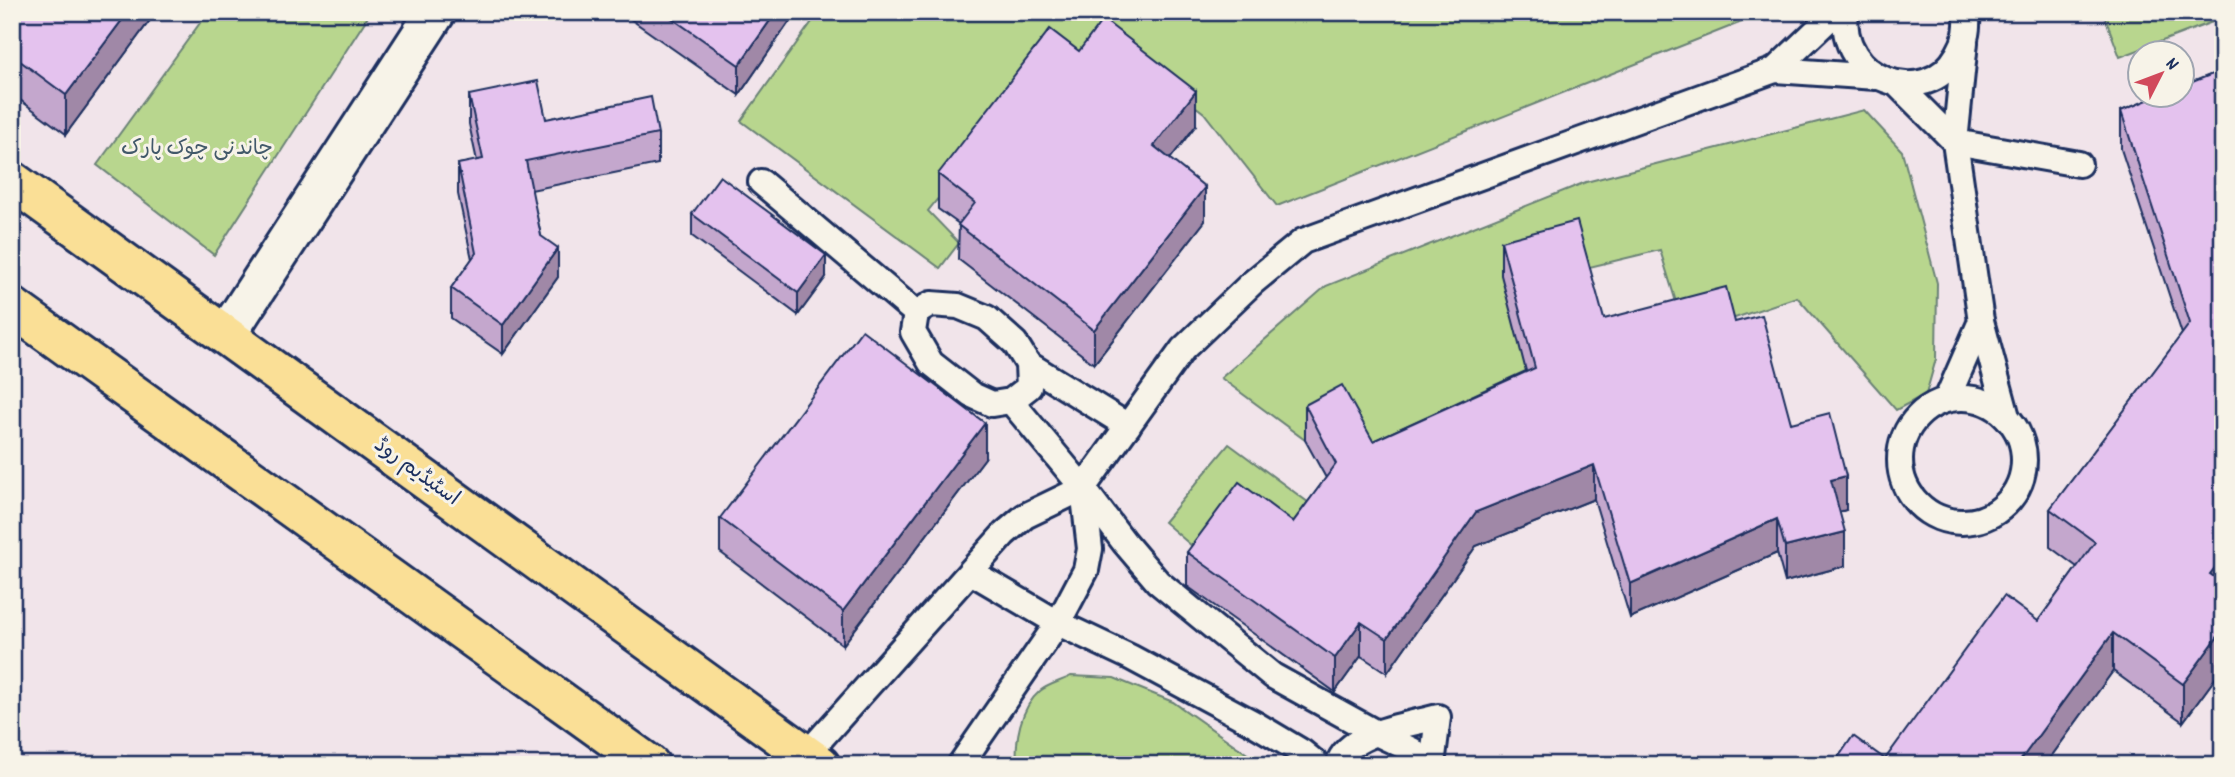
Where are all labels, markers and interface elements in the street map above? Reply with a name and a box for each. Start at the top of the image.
north arrow [2126,38,2196,108]
text: N [2158,52,2184,77]
park label: چاندنی چوک پارک [121,135,273,165]
street label: اسٹیڈیم روڈ [367,432,465,514]

